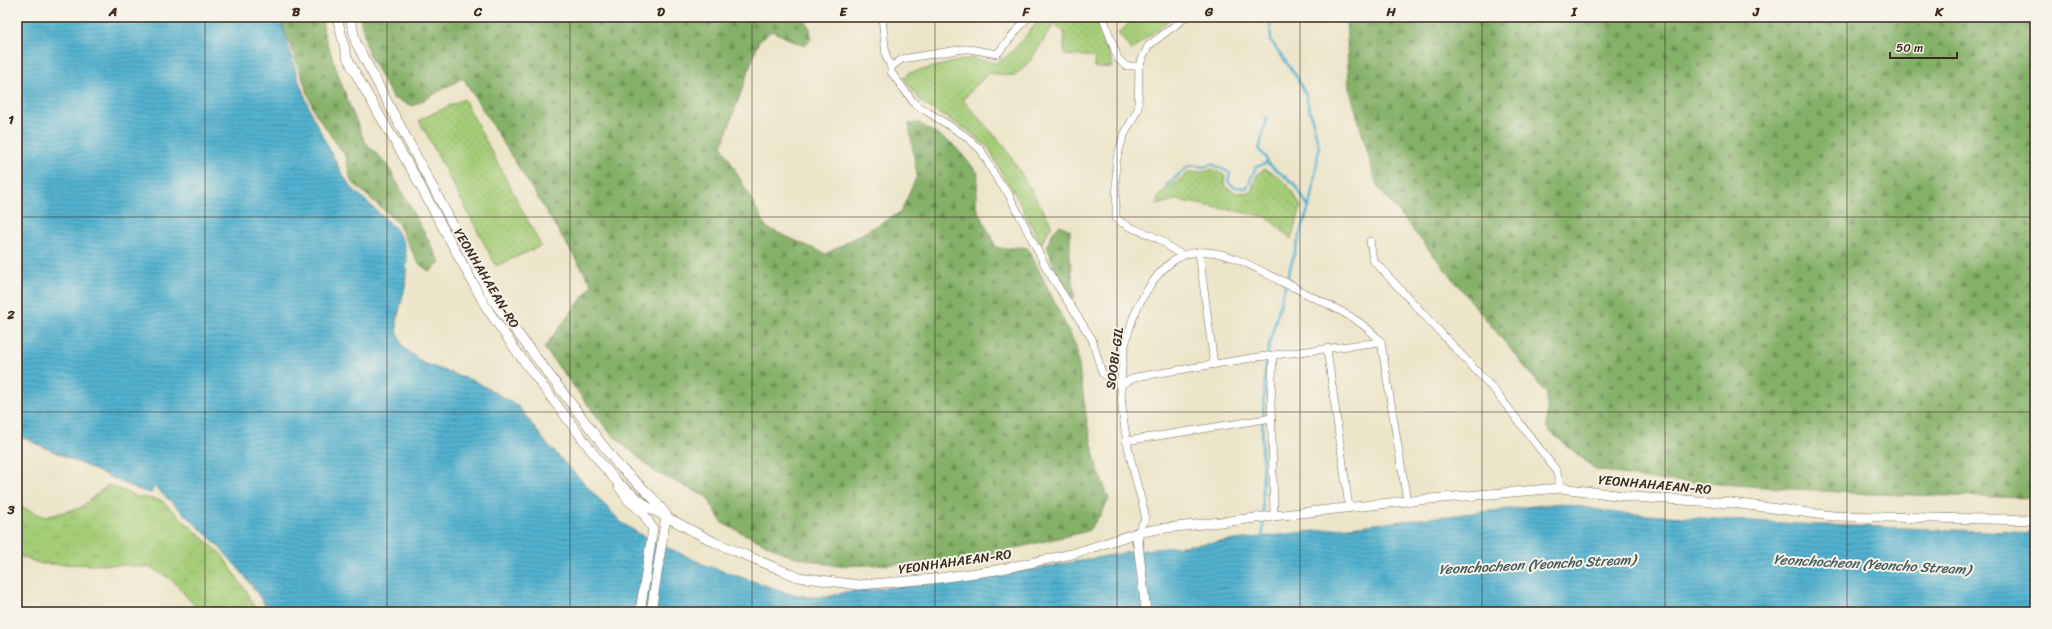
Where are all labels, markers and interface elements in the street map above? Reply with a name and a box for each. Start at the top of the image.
text: A [108,0,117,23]
text: B [292,0,301,23]
text: C [473,0,483,23]
text: D [657,0,665,23]
text: E [839,0,848,23]
text: F [1021,0,1030,23]
text: G [1204,0,1214,23]
text: H [1385,0,1396,23]
text: I [1570,0,1578,23]
text: J [1752,0,1760,23]
text: K [1934,0,1944,23]
scale bar [1890,34,1957,60]
text: 50 m [1896,37,1923,59]
text: 1 [8,108,14,131]
street label: YEONHAHAEAN-RO [447,224,526,333]
text: 2 [6,303,15,326]
street label: SOOBI-GIL [1099,325,1130,391]
street label: YEONHAHAEAN-RO [1597,468,1713,501]
text: 3 [6,498,15,521]
street label: YEONHAHAEAN-RO [897,542,1013,581]
water label: Yeonchocheon (Yeoncho Stream) [1438,547,1639,582]
water label: Yeonchocheon (Yeoncho Stream) [1773,547,1974,582]

